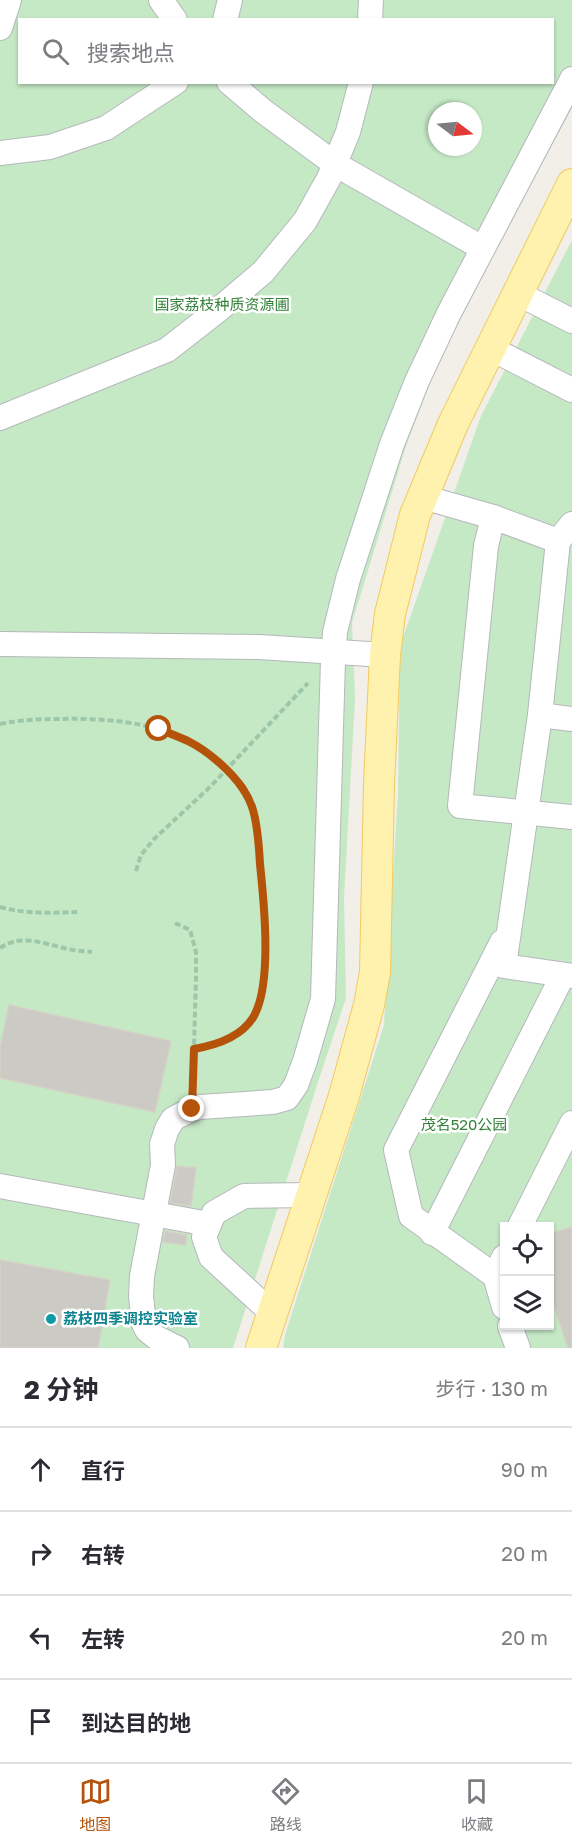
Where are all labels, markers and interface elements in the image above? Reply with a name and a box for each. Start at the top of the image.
search box [18,18,554,84]
icon: search [39,35,72,68]
text: 搜索地点 [87,39,175,66]
north arrow [428,102,482,156]
park label: 国家荔枝种质资源圃 [154,295,290,313]
route start [145,715,171,741]
route end [178,1095,204,1121]
park label: 茂名520公园 [421,1115,507,1133]
map controls [500,1222,554,1330]
button: locate [500,1222,554,1276]
button: layers [500,1276,554,1330]
place label: 荔枝四季调控实验室 [63,1309,198,1327]
marker: 荔枝四季调控实验室 [44,1312,58,1326]
text: 2 分钟 [24,1374,98,1405]
text: 步行 · 130 m [436,1376,548,1400]
icon: ahead [24,1453,57,1486]
text: 直行 [81,1457,125,1484]
text: 90 m [501,1457,548,1481]
icon: right [24,1537,57,1570]
text: 右转 [81,1541,125,1568]
text: 20 m [501,1541,548,1565]
icon: left [24,1621,57,1654]
text: 左转 [81,1625,125,1652]
text: 20 m [501,1625,548,1649]
icon: arrive [24,1705,57,1738]
text: 到达目的地 [81,1709,191,1736]
tab: 地图 [79,1775,112,1835]
tab: 路线 [269,1775,302,1835]
tab: 收藏 [460,1775,493,1835]

